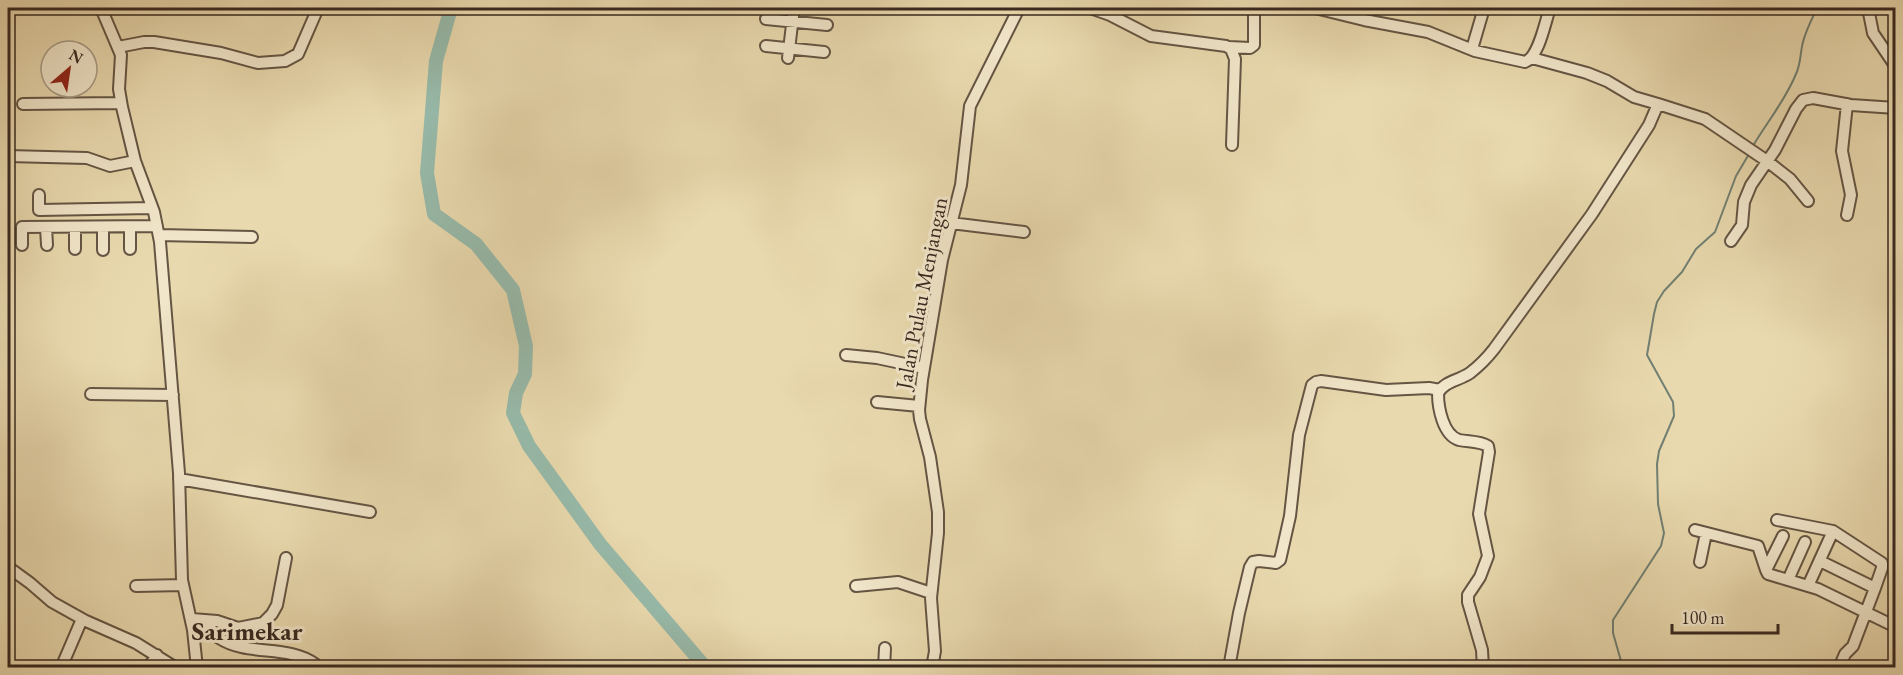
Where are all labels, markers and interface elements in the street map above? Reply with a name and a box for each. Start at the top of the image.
north arrow [39,39,99,99]
text: N [65,44,87,69]
street label: Jalan Pulau Menjangan [888,194,954,394]
scale bar [1672,597,1778,635]
text: 100 m [1681,606,1725,629]
district label: Sarimekar [192,614,303,648]

